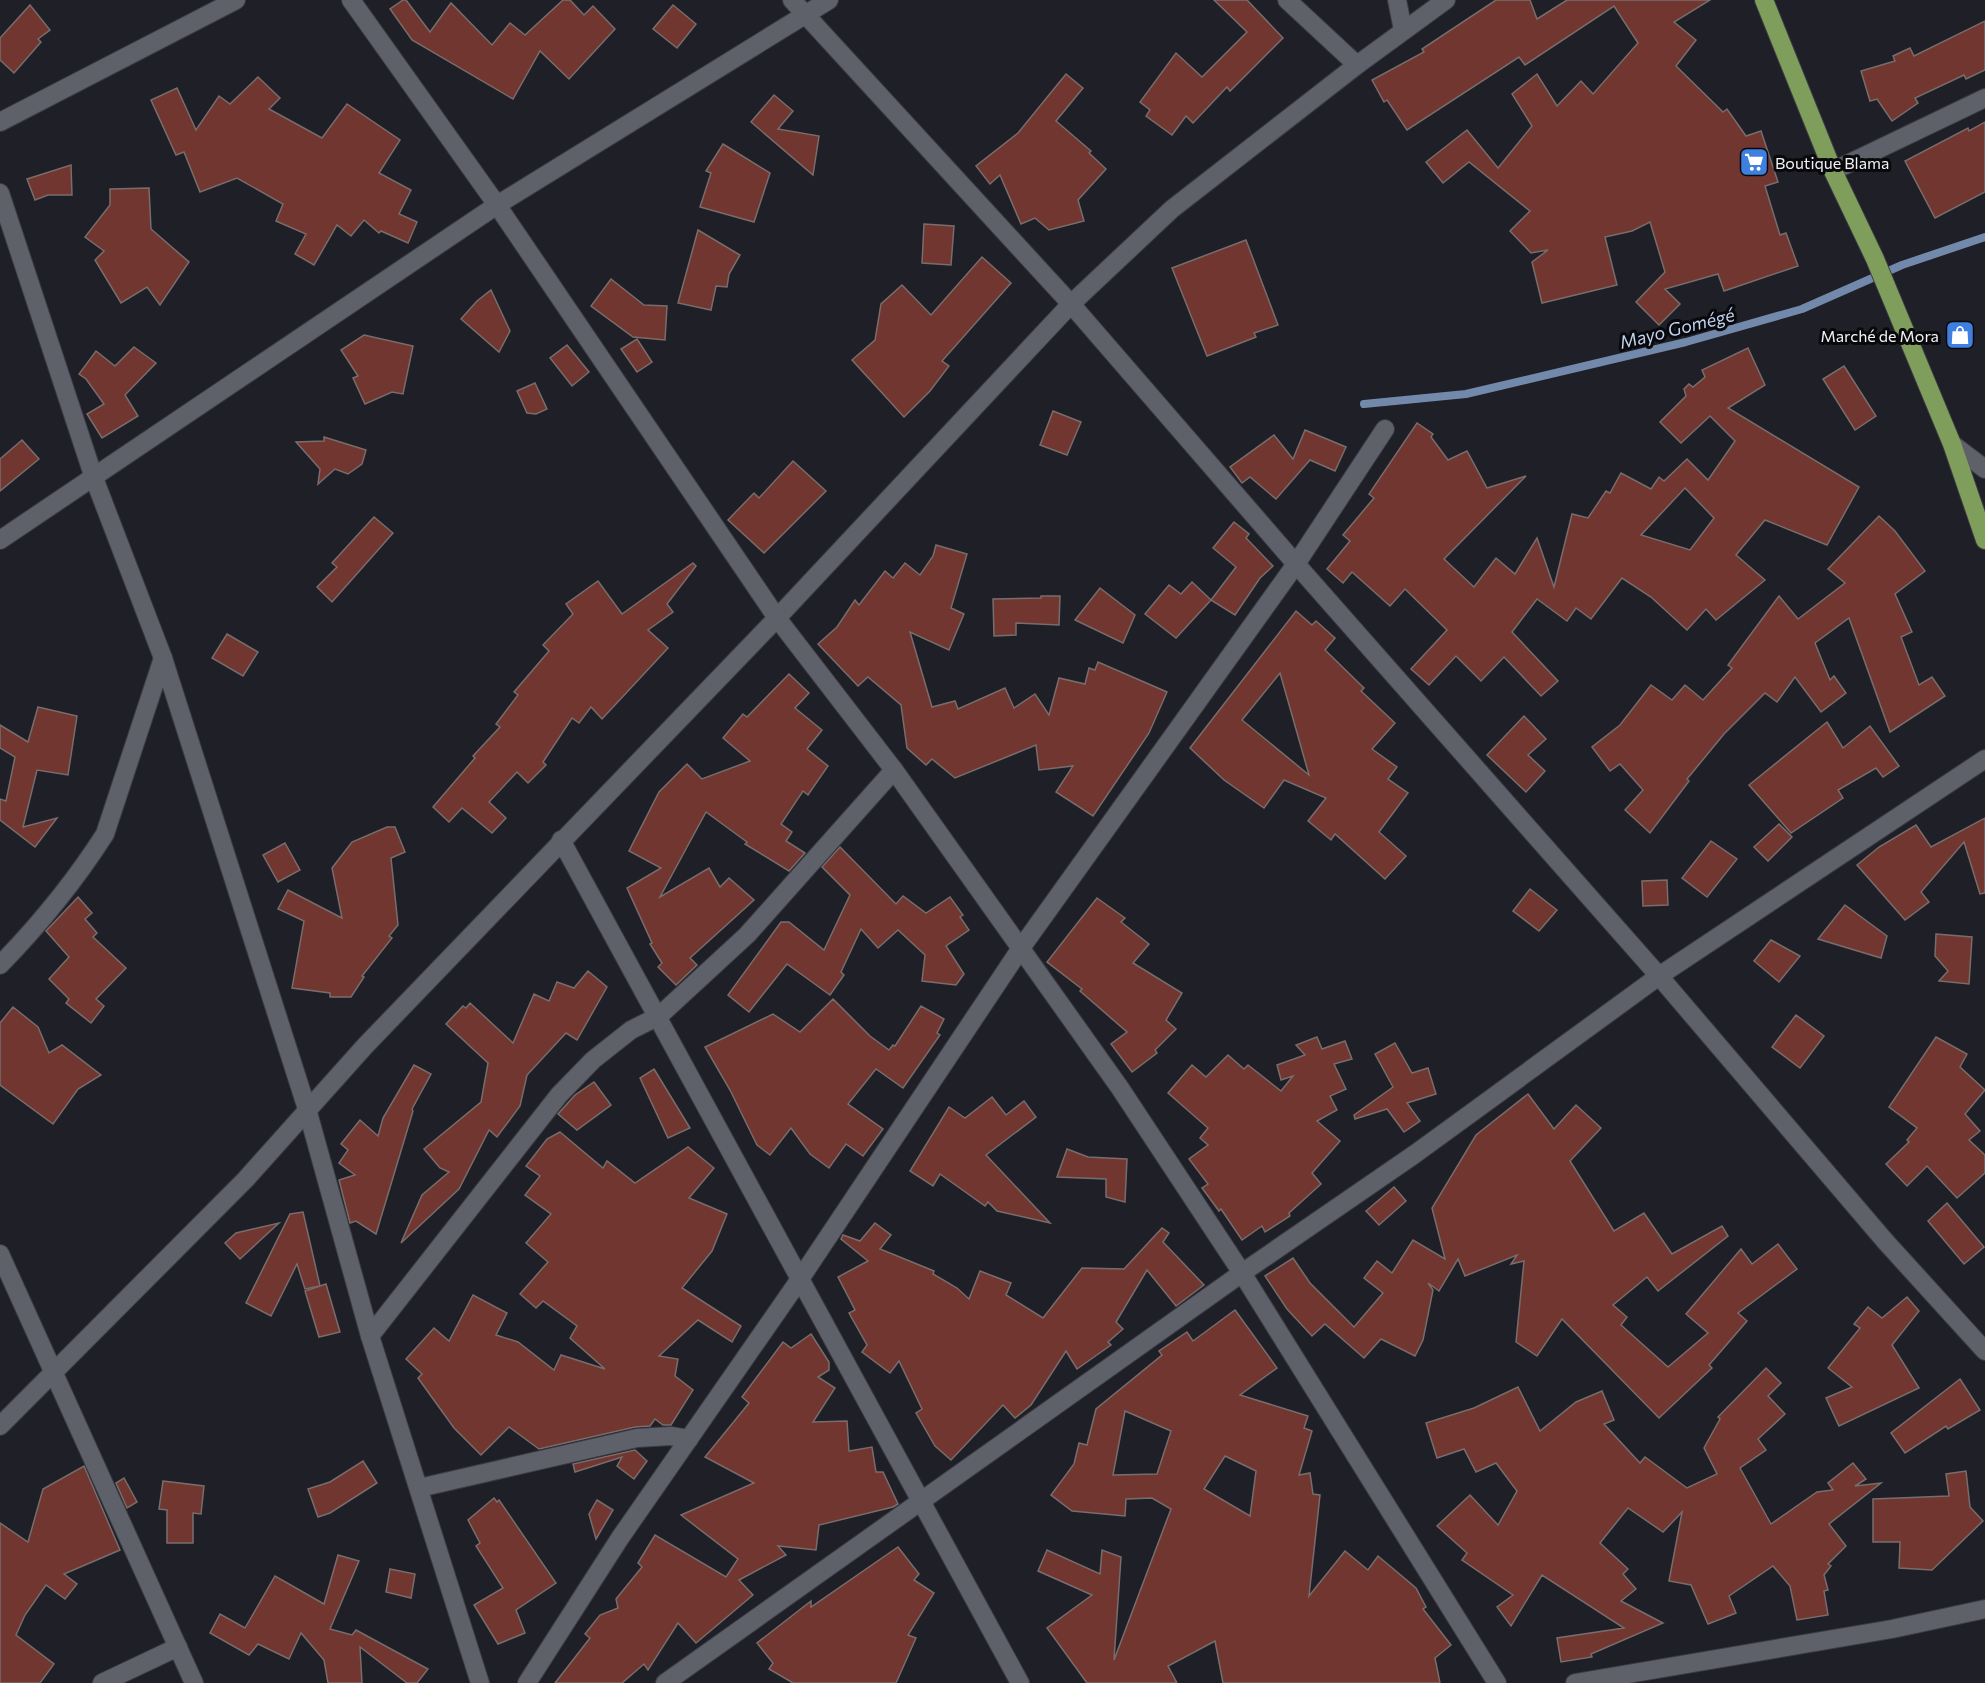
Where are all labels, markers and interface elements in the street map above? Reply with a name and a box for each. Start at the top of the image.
supermarket icon: Boutique Blama [1738,146,1770,178]
place label: Boutique Blama [1775,153,1889,172]
water label: Mayo Gomégé [1617,303,1737,353]
shop icon: Marché de Mora [1944,319,1976,351]
place label: Marché de Mora [1821,326,1939,345]

